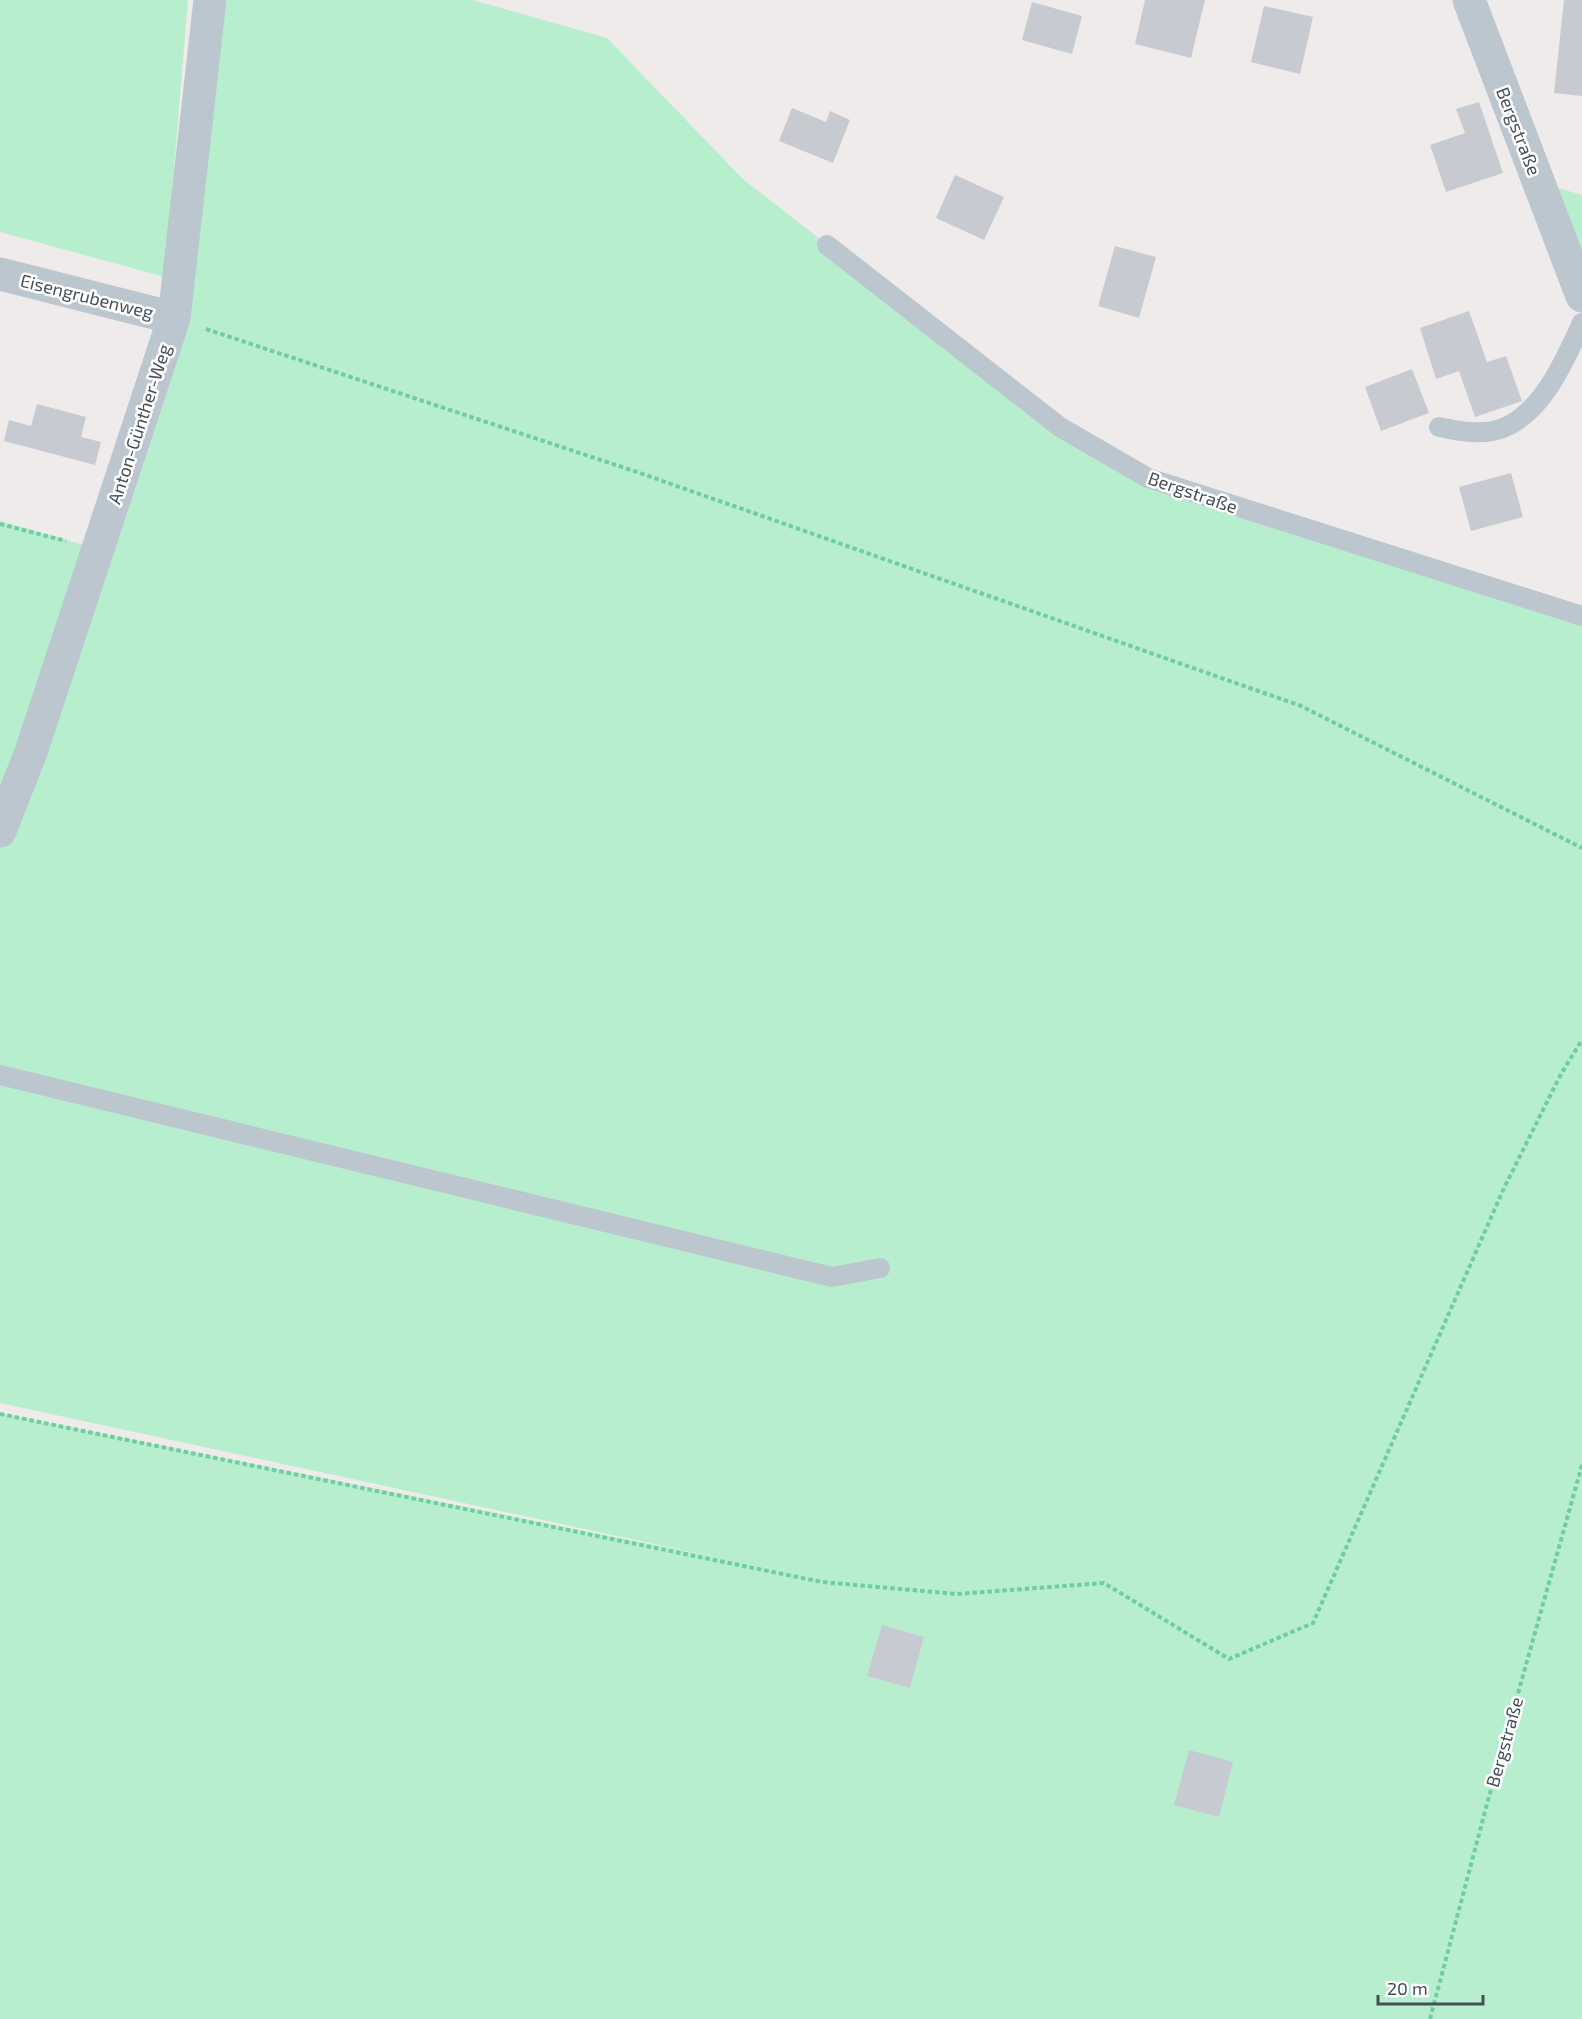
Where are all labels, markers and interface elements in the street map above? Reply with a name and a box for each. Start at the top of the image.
street label: Bergstraße [1492,84,1546,178]
street label: Eisengrubenweg [18,269,156,323]
street label: Anton-Günther-Weg [103,341,175,507]
street label: Bergstraße [1145,466,1241,518]
street label: Bergstraße [1481,1694,1527,1790]
scale bar [1378,1968,1483,2006]
text: 20 m [1387,1977,1428,1999]

